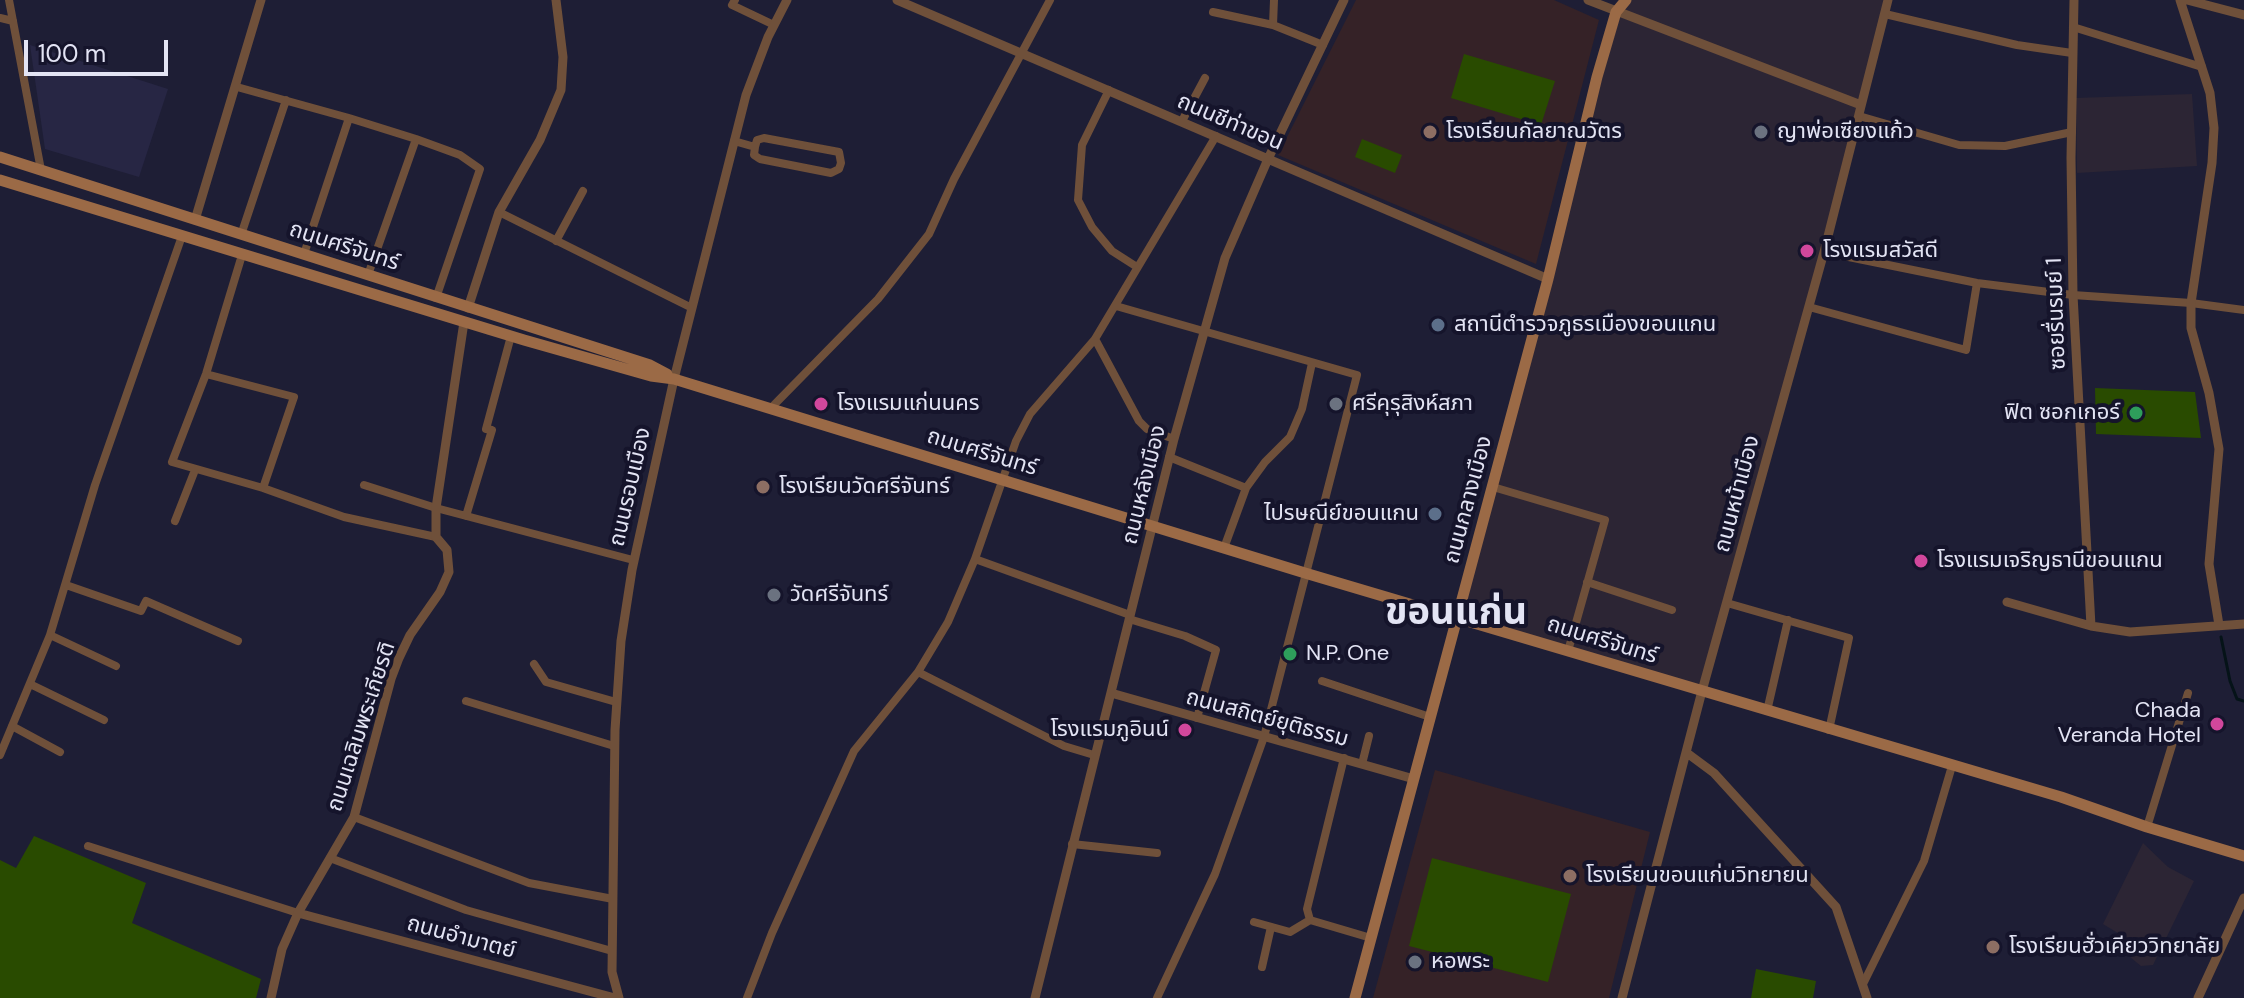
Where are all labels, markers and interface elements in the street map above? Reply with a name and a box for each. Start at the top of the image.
scale bar [28,24,172,74]
text: 100 m [38,38,106,69]
street label: ถนนชีท่าขอน [1173,89,1287,157]
place label: โรงเรียนกัลยาณวัตร [1446,119,1622,145]
place label: ญาพ่อเซียงแก้ว [1777,119,1914,145]
marker: โรงเรียนกัลยาณวัตร [1421,123,1439,141]
marker: ญาพ่อเซียงแก้ว [1752,123,1770,141]
street label: ถนนศรีจันทร์ [286,217,402,277]
place label: โรงแรมสวัสดี [1823,238,1938,264]
marker: โรงแรมสวัสดี [1798,242,1816,260]
street label: ซอยรื่นรมย์ 1 [2042,257,2072,371]
place label: สถานีตำรวจภูธรเมืองขอนแกน [1454,312,1716,338]
marker: สถานีตำรวจภูธรเมืองขอนแกน [1429,316,1447,334]
place label: โรงแรมแก่นนคร [837,391,980,417]
place label: ศรีคุรุสิงห์สภา [1352,391,1473,417]
marker: โรงแรมแก่นนคร [812,395,830,413]
marker: ศรีคุรุสิงห์สภา [1327,395,1345,413]
place label: ฟิต ซอกเกอร์ [2004,400,2120,426]
marker: ฟิต ซอกเกอร์ [2127,404,2145,422]
street label: ถนนหลังเมือง [1117,423,1173,547]
street label: ถนนศรีจันทร์ [924,424,1040,482]
street label: ถนนรอบเมือง [604,425,658,549]
street label: ถนนกลางเมือง [1439,433,1499,567]
street label: ถนนหน้าเมือง [1710,433,1766,555]
place label: โรงเรียนวัดศรีจันทร์ [779,474,950,500]
marker: โรงเรียนวัดศรีจันทร์ [754,478,772,496]
place label: ไปรษณีย์ขอนแกน [1264,501,1419,527]
marker: ไปรษณีย์ขอนแกน [1426,505,1444,523]
place label: โรงแรมเจริญธานีขอนแกน [1937,548,2163,574]
marker: โรงแรมเจริญธานีขอนแกน [1912,552,1930,570]
place label: วัดศรีจันทร์ [790,582,888,608]
marker: วัดศรีจันทร์ [765,586,783,604]
district label: ขอนแก่น [1385,591,1527,637]
street label: ถนนศรีจันทร์ [1544,612,1660,670]
street label: ถนนเฉลิมพระเกียรติ [322,639,402,815]
place label: N.P. One [1306,641,1389,667]
marker: N.P. One [1281,645,1299,663]
street label: ถนนสถิตย์ยุติธรรม [1183,685,1351,753]
place label: Chada Veranda Hotel [2058,698,2201,750]
marker: Chada Veranda Hotel [2208,715,2226,733]
place label: โรงแรมภูอินน์ [1051,717,1169,743]
marker: โรงแรมภูอินน์ [1176,721,1194,739]
place label: โรงเรียนขอนแก่นวิทยายน [1586,863,1809,889]
marker: โรงเรียนขอนแก่นวิทยายน [1561,867,1579,885]
street label: ถนนอำมาตย์ [404,911,518,965]
place label: โรงเรียนฮั่วเคียววิทยาลัย [2009,934,2220,960]
marker: โรงเรียนฮั่วเคียววิทยาลัย [1984,938,2002,956]
place label: หอพระ [1431,949,1490,975]
marker: หอพระ [1406,953,1424,971]

